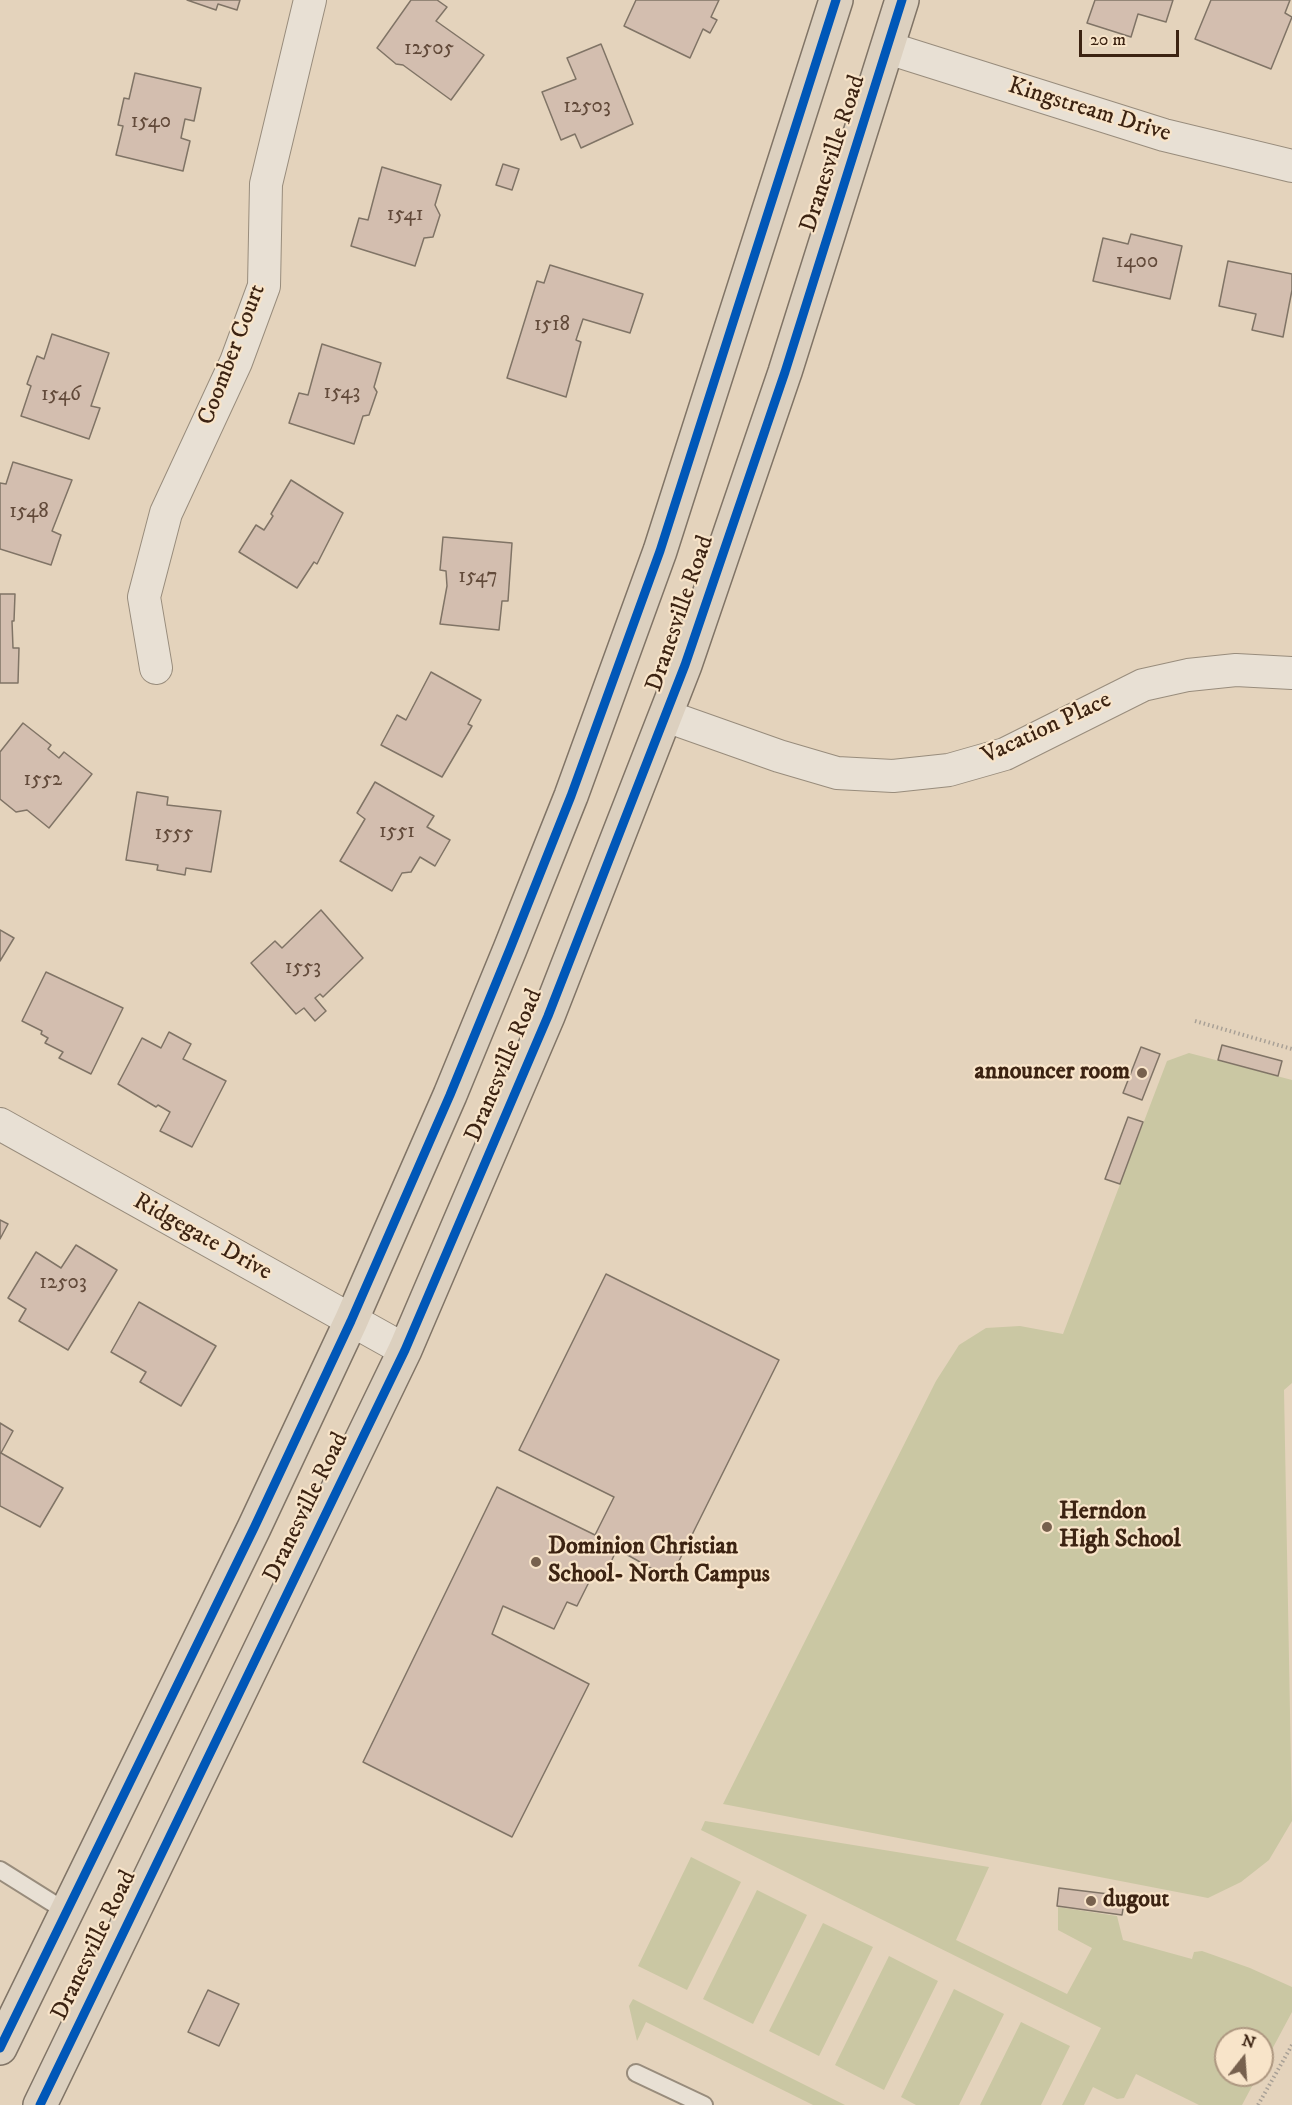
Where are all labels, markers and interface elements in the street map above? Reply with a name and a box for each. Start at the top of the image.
scale bar [1082,18,1182,56]
text: 20 m [1090,29,1126,51]
house number: 12505 [404,37,454,63]
street label: Dranesville Road [795,72,873,236]
street label: Kingstream Drive [1004,73,1174,149]
house number: 12503 [563,95,611,121]
house number: 1540 [131,110,171,136]
house number: 1541 [387,203,423,229]
house number: 1400 [1116,250,1158,276]
street label: Coomber Court [193,281,273,429]
house number: 1518 [534,313,570,339]
house number: 1543 [324,381,360,407]
house number: 1546 [41,383,81,409]
house number: 1548 [9,500,49,526]
street label: Dranesville Road [641,532,721,696]
house number: 1547 [458,565,498,591]
street label: Vacation Place [978,687,1116,771]
house number: 1552 [24,768,62,794]
house number: 1551 [379,820,415,846]
house number: 1555 [155,822,193,848]
house number: 1553 [285,956,321,982]
street label: Dranesville Road [460,985,550,1147]
place label: announcer room [974,1059,1130,1087]
marker: announcer room [1135,1066,1149,1080]
street label: Ridgegate Drive [128,1188,276,1288]
house number: 12503 [39,1271,87,1297]
street label: Dranesville Road [258,1428,356,1588]
place label: Herndon High School [1059,1499,1181,1555]
marker: Herndon High School [1040,1520,1054,1534]
place label: Dominion Christian School- North Campus [548,1534,770,1590]
marker: Dominion Christian School- North Campus [529,1555,543,1569]
street label: Dranesville Road [46,1866,144,2026]
place label: dugout [1103,1887,1169,1915]
marker: dugout [1084,1894,1098,1908]
north arrow [1214,2027,1274,2087]
text: N [1239,2030,1258,2053]

